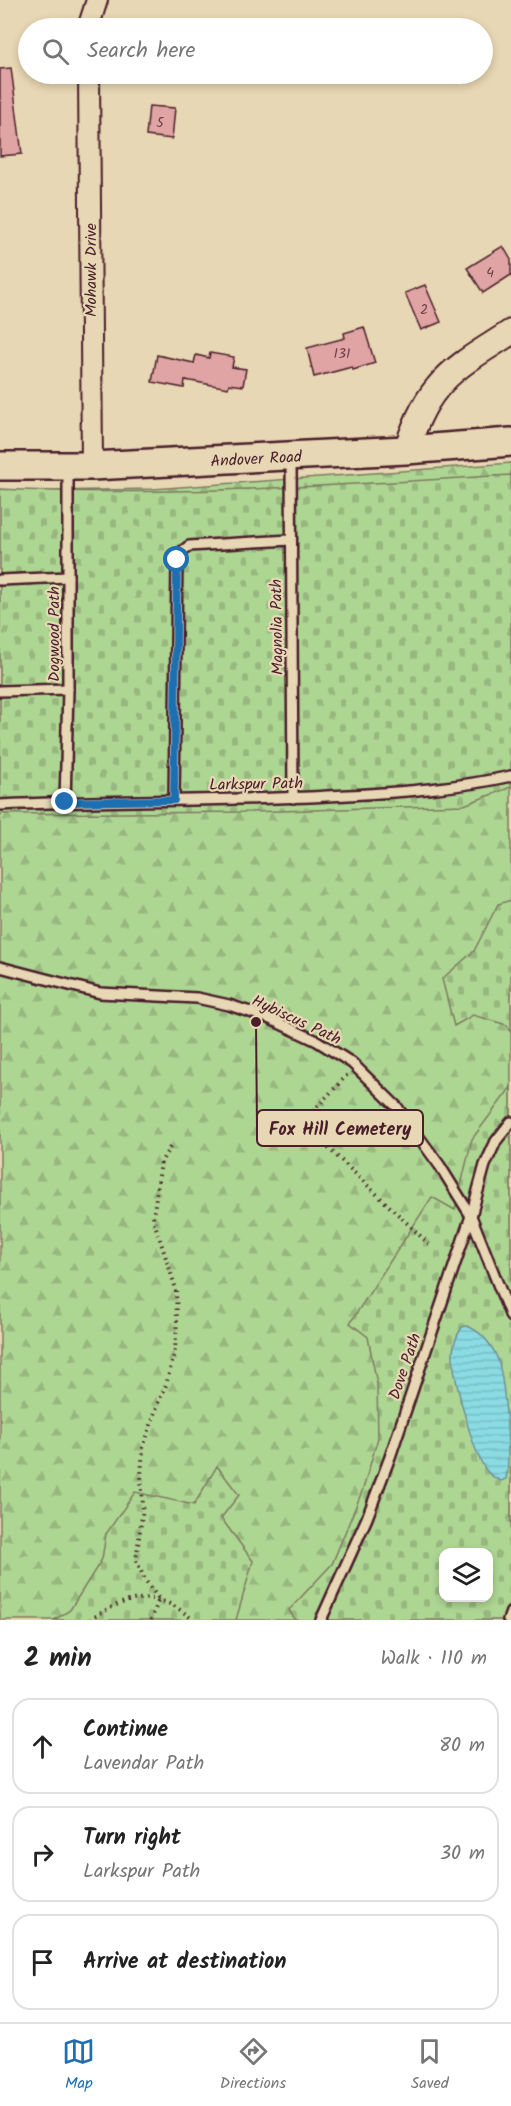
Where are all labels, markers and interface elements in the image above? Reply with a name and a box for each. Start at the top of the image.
search box [18,18,493,84]
text: Search here [87,34,195,69]
icon: search [39,35,72,68]
house number: 5 [156,112,165,134]
street label: Mohawk Drive [79,223,104,317]
house number: 4 [486,262,494,284]
house number: 2 [420,299,428,321]
house number: 131 [334,343,350,365]
street label: Andover Road [210,445,303,474]
route start [163,546,189,572]
street label: Magnolia Path [264,579,291,675]
street label: Dogwood Path [42,586,67,682]
street label: Larkspur Path [209,771,303,798]
route end [51,788,77,814]
street label: Hybiscus Path [247,989,345,1052]
callout: Fox Hill Cemetery [257,1110,423,1146]
text: Fox Hill Cemetery [269,1116,412,1145]
street label: Dove Path [382,1330,428,1403]
map controls [439,1548,493,1602]
button: layers [439,1548,493,1602]
text: 2 min [24,1638,92,1680]
text: Walk · 110 m [380,1643,487,1675]
text: Continue [83,1713,168,1748]
icon: ahead [26,1730,59,1763]
text: 80 m [439,1730,485,1762]
text: Lavendar Path [83,1748,204,1780]
text: Turn right [83,1821,181,1856]
icon: right [26,1838,59,1871]
text: 30 m [440,1838,485,1870]
text: Larkspur Path [83,1856,200,1888]
text: Arrive at destination [83,1945,286,1980]
icon: arrive [26,1946,59,1979]
tab: Map [62,2035,95,2096]
tab: Directions [220,2035,286,2096]
tab: Saved [411,2035,449,2096]

